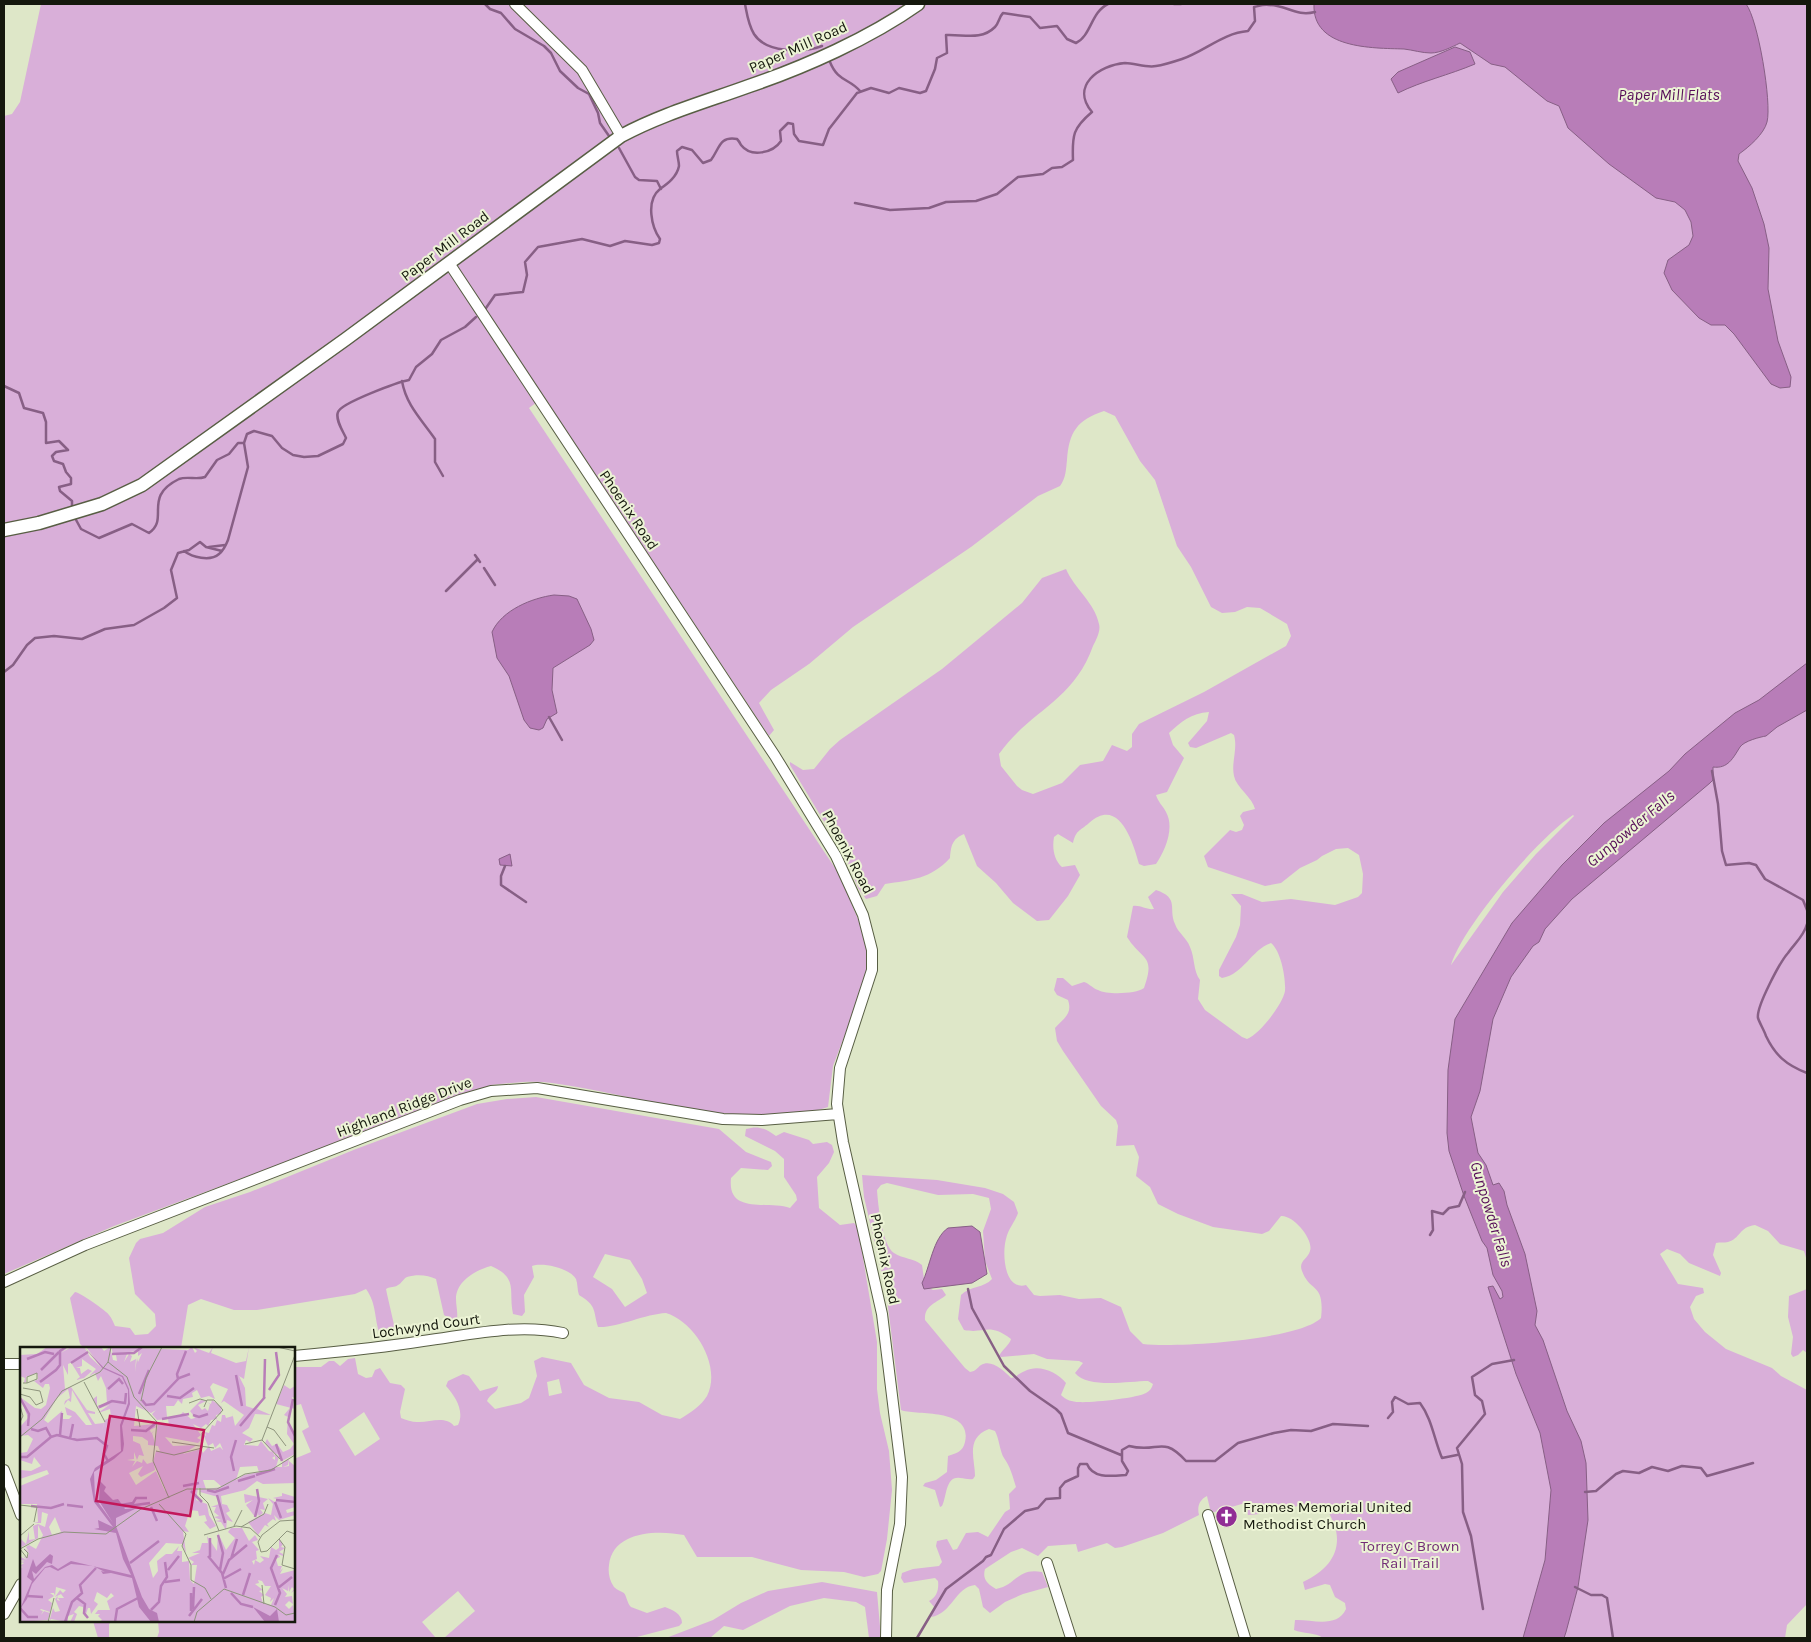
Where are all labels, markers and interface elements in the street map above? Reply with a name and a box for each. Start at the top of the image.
street label: Paper Mill Road [746,17,850,77]
water label: Paper Mill Flats [1618,85,1720,104]
street label: Paper Mill Road [397,207,493,285]
street label: Phoenix Road [596,467,662,553]
water label: Gunpowder Falls [1582,786,1679,871]
street label: Phoenix Road [818,807,878,897]
street label: Highland Ridge Drive [334,1073,474,1141]
water label: Gunpowder Falls [1466,1159,1517,1270]
street label: Phoenix Road [867,1212,903,1306]
street label: Lochwynd Court [371,1309,482,1342]
inset map [20,1347,295,1622]
place label: Frames Memorial United Methodist Church [1243,1498,1412,1533]
church icon: Frames Memorial United Methodist Church [1215,1504,1239,1528]
park label: Torrey C Brown Rail Trail [1360,1537,1460,1572]

